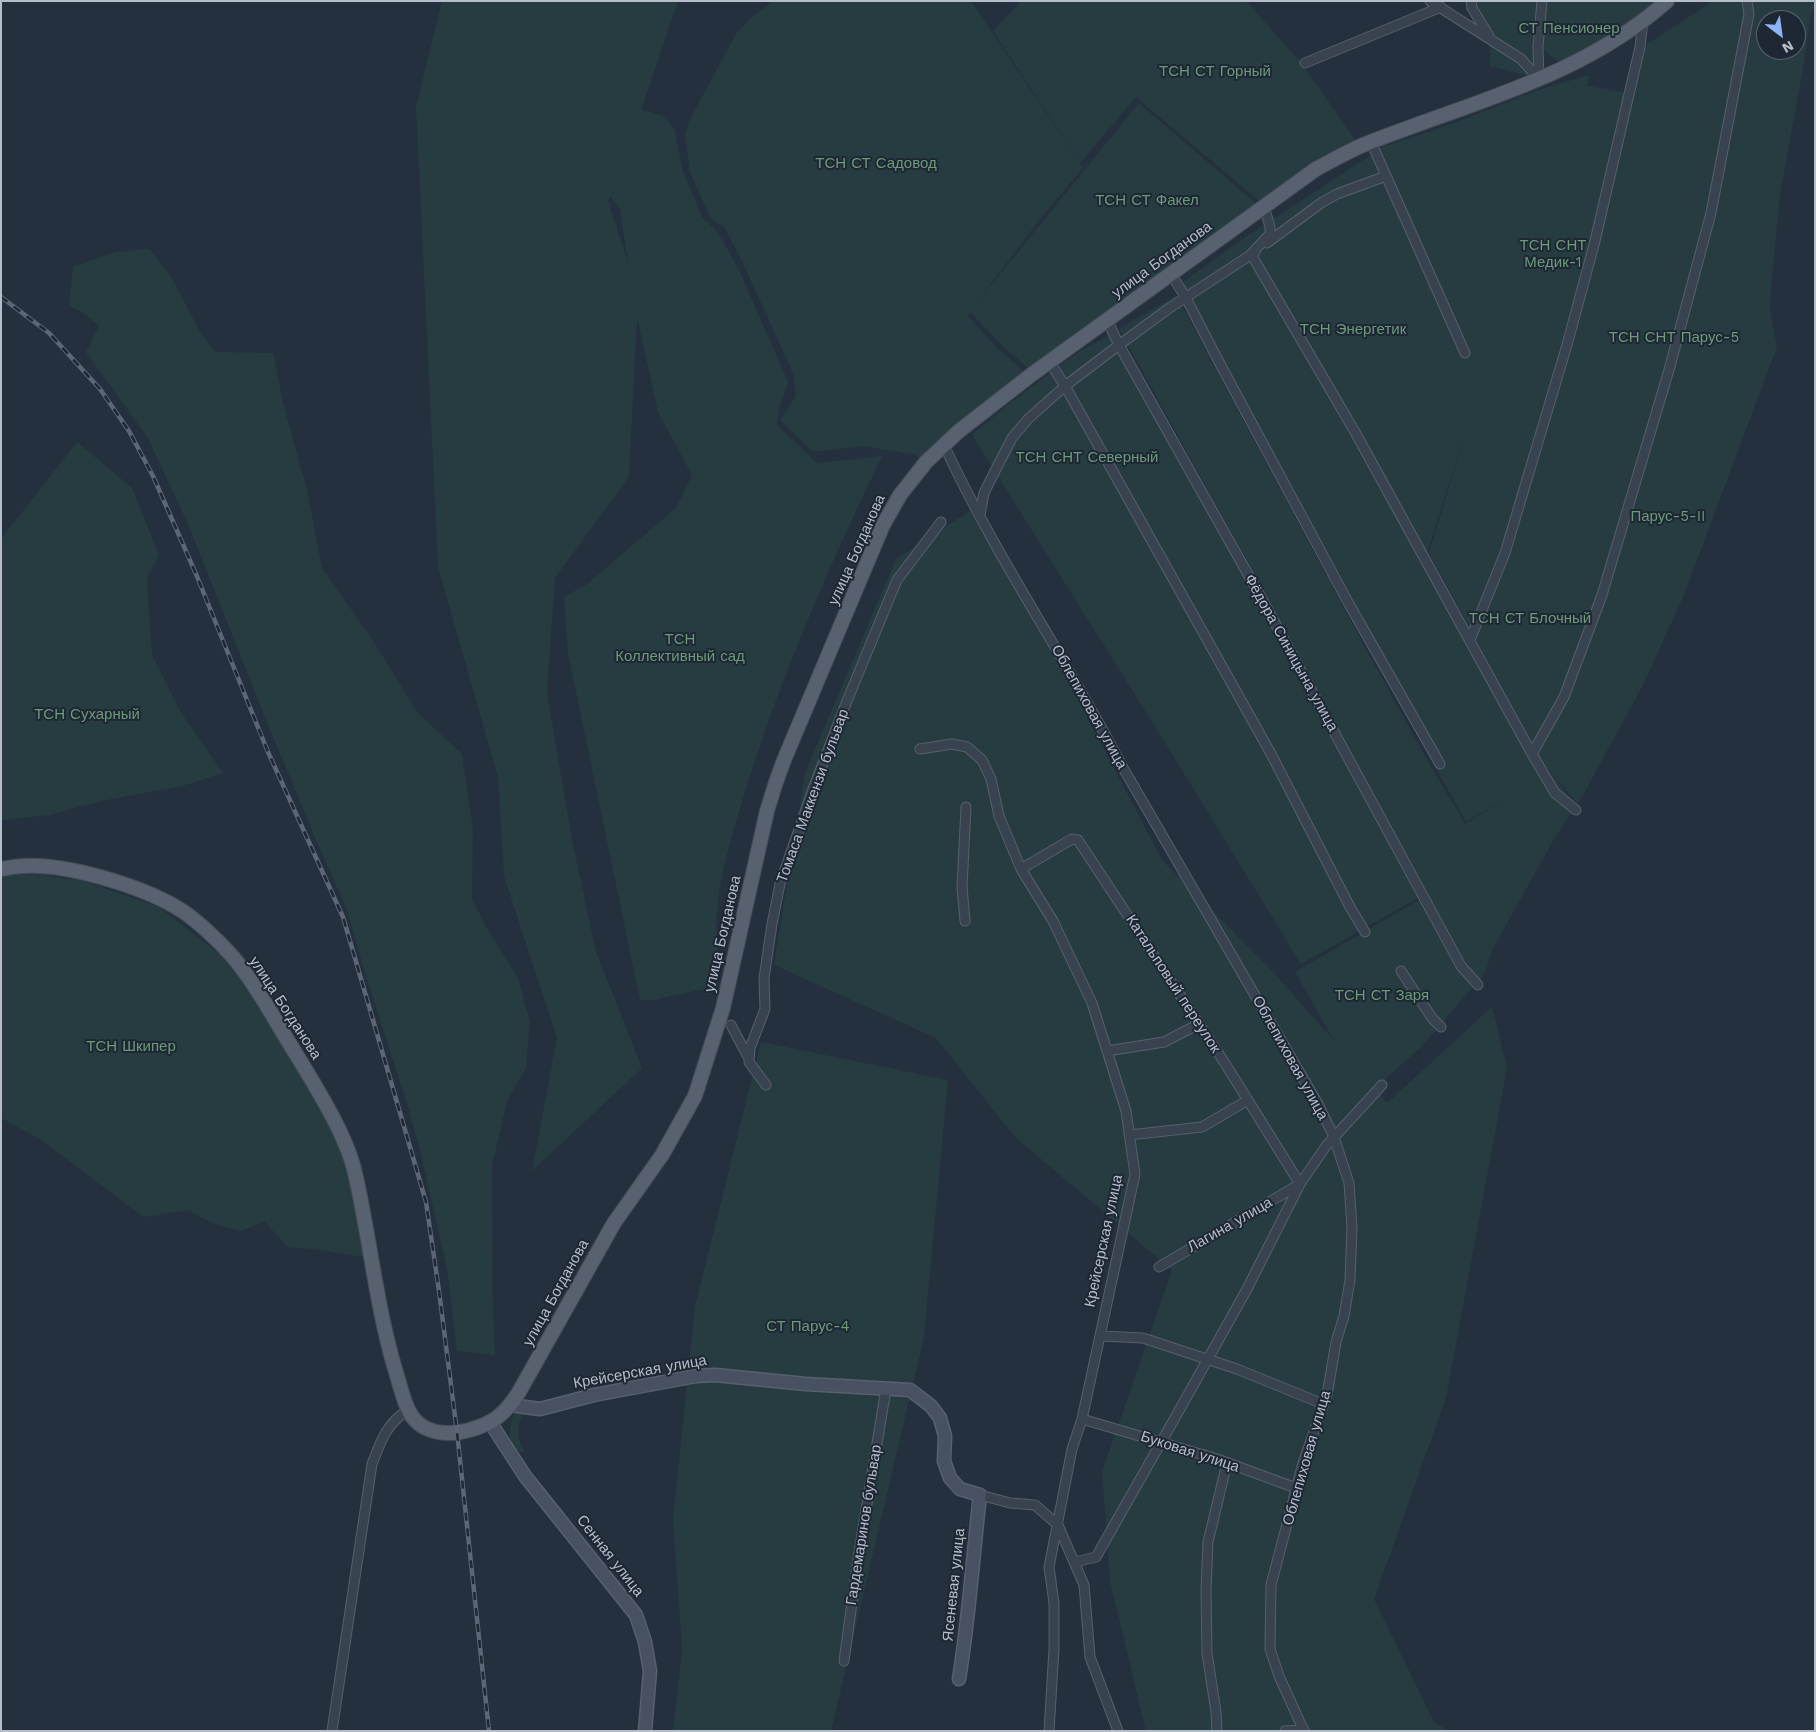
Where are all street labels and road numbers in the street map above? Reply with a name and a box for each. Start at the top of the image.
street label: улица Богданова [1108,218,1216,302]
street label: улица Богданова [825,492,889,608]
street label: Фёдора Синицына улица [1240,571,1342,735]
street label: Облепиховая улица [1047,642,1131,772]
street label: Томаса Маккензи бульвар [773,707,853,885]
street label: улица Богданова [701,874,745,994]
street label: Катальповый переулок [1122,912,1224,1056]
street label: улица Богданова [245,953,325,1063]
street label: Облепиховая улица [1248,993,1332,1123]
street label: Крейсерская улица [1081,1173,1127,1309]
street label: Лагина улица [1184,1193,1276,1257]
street label: улица Богданова [519,1237,593,1349]
street label: Крейсерская улица [572,1351,708,1393]
street label: Облепиховая улица [1279,1388,1335,1528]
street label: Буковая улица [1138,1428,1242,1476]
street label: Гардемаринов бульвар [842,1443,886,1607]
street label: Сенная улица [573,1512,647,1600]
street label: Ясеневая улица [939,1527,969,1643]

